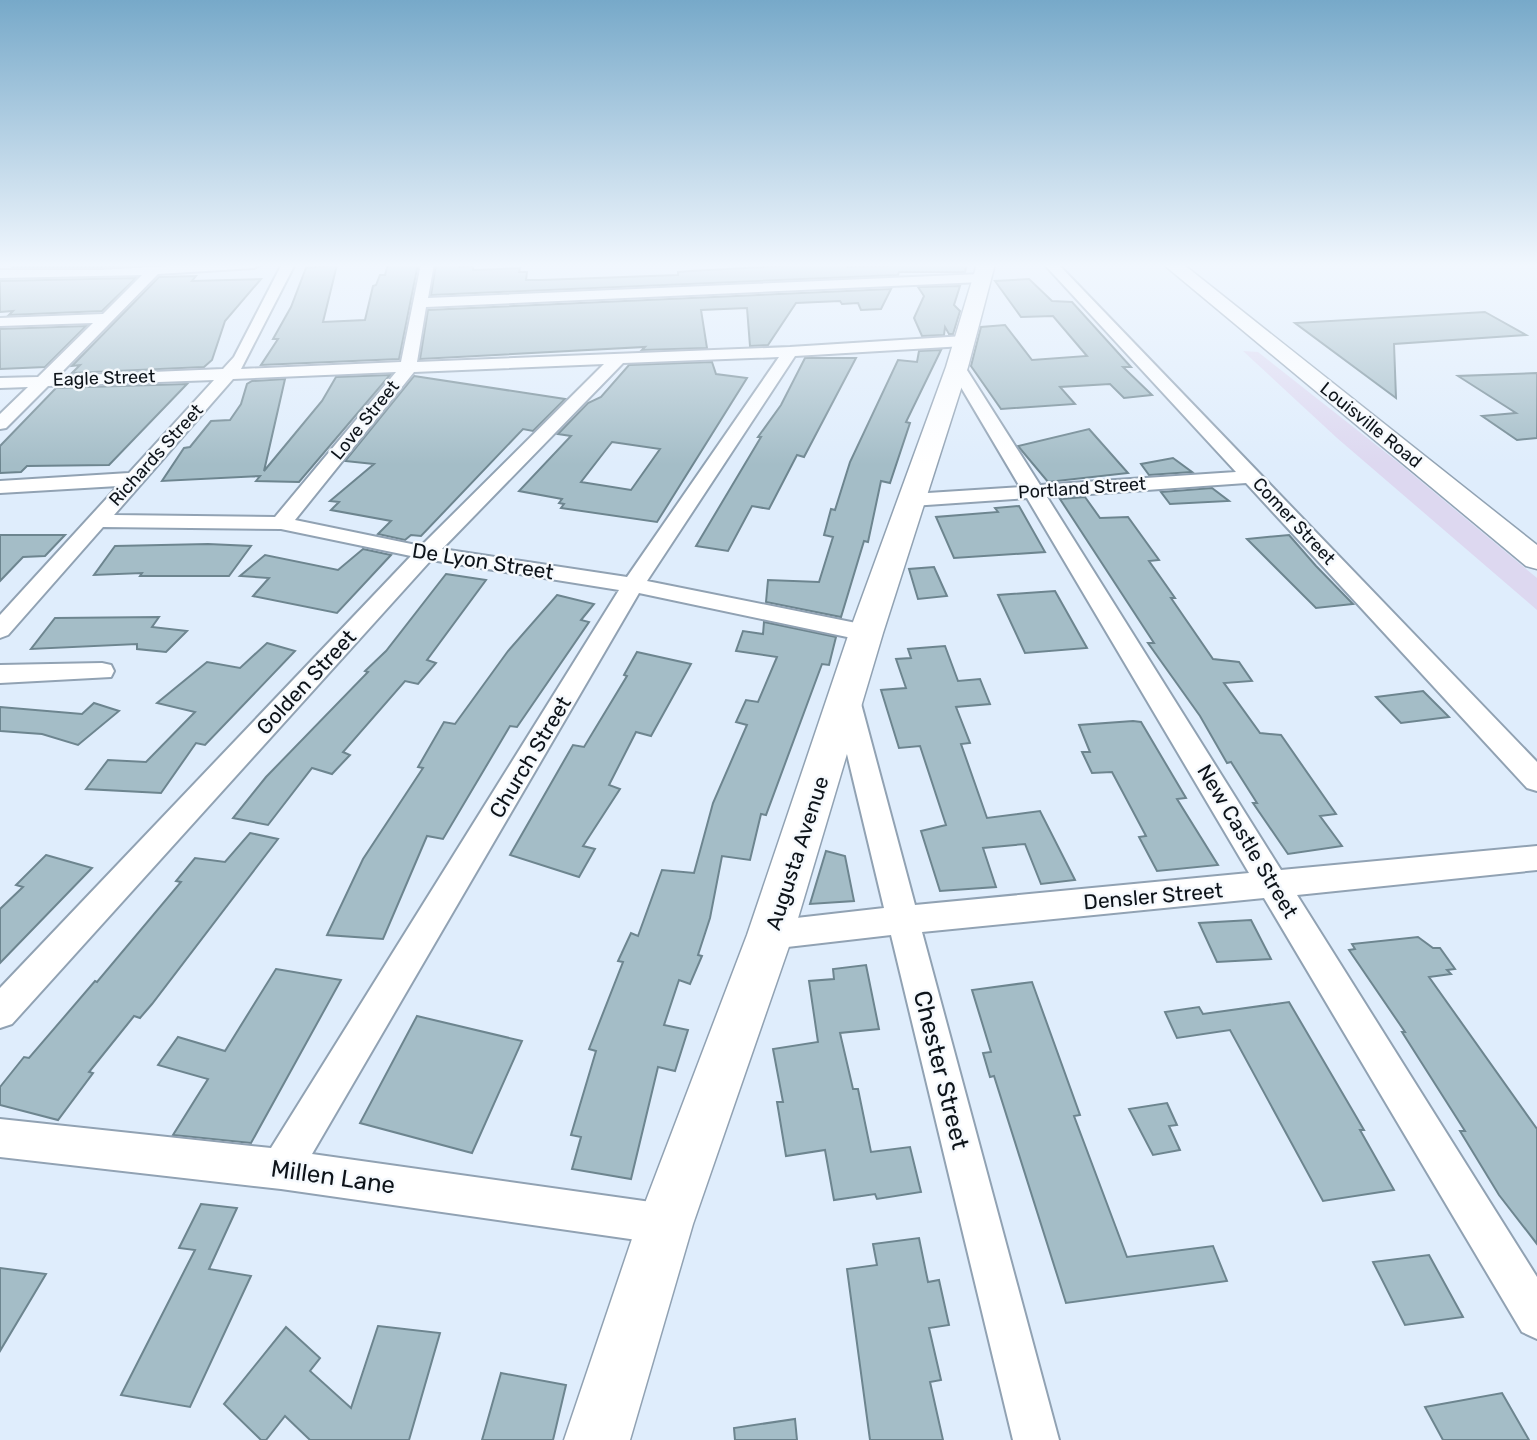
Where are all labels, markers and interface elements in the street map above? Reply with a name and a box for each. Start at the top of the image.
street label: Eagle Street [52,365,156,391]
street label: Love Street [326,376,404,464]
street label: Louisville Road [1316,377,1426,473]
street label: Richards Street [104,399,208,511]
street label: Portland Street [1017,473,1147,503]
street label: Comer Street [1248,473,1340,569]
street label: De Lyon Street [410,537,556,585]
street label: Golden Street [251,624,361,740]
street label: Church Street [484,692,576,822]
street label: New Castle Street [1192,760,1304,922]
street label: Augusta Avenue [760,773,834,933]
street label: Densler Street [1082,877,1224,915]
street label: Chester Street [908,988,974,1152]
street label: Millen Lane [269,1154,397,1200]

